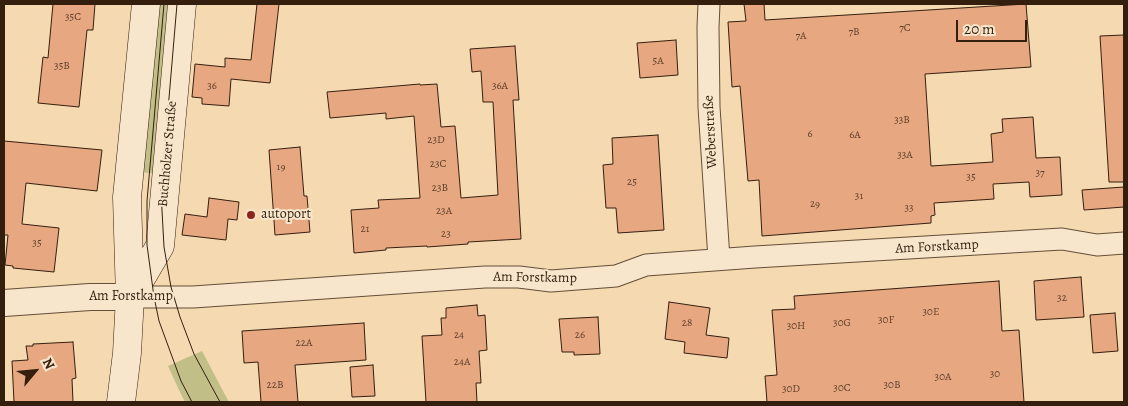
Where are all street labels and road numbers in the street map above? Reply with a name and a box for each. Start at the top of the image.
street label: Weberstraße [701,95,721,169]
street label: Buchholzer Straße [155,100,181,208]
street label: Am Forstkamp [895,236,979,258]
street label: Am Forstkamp [493,269,577,287]
street label: Am Forstkamp [89,289,173,305]

